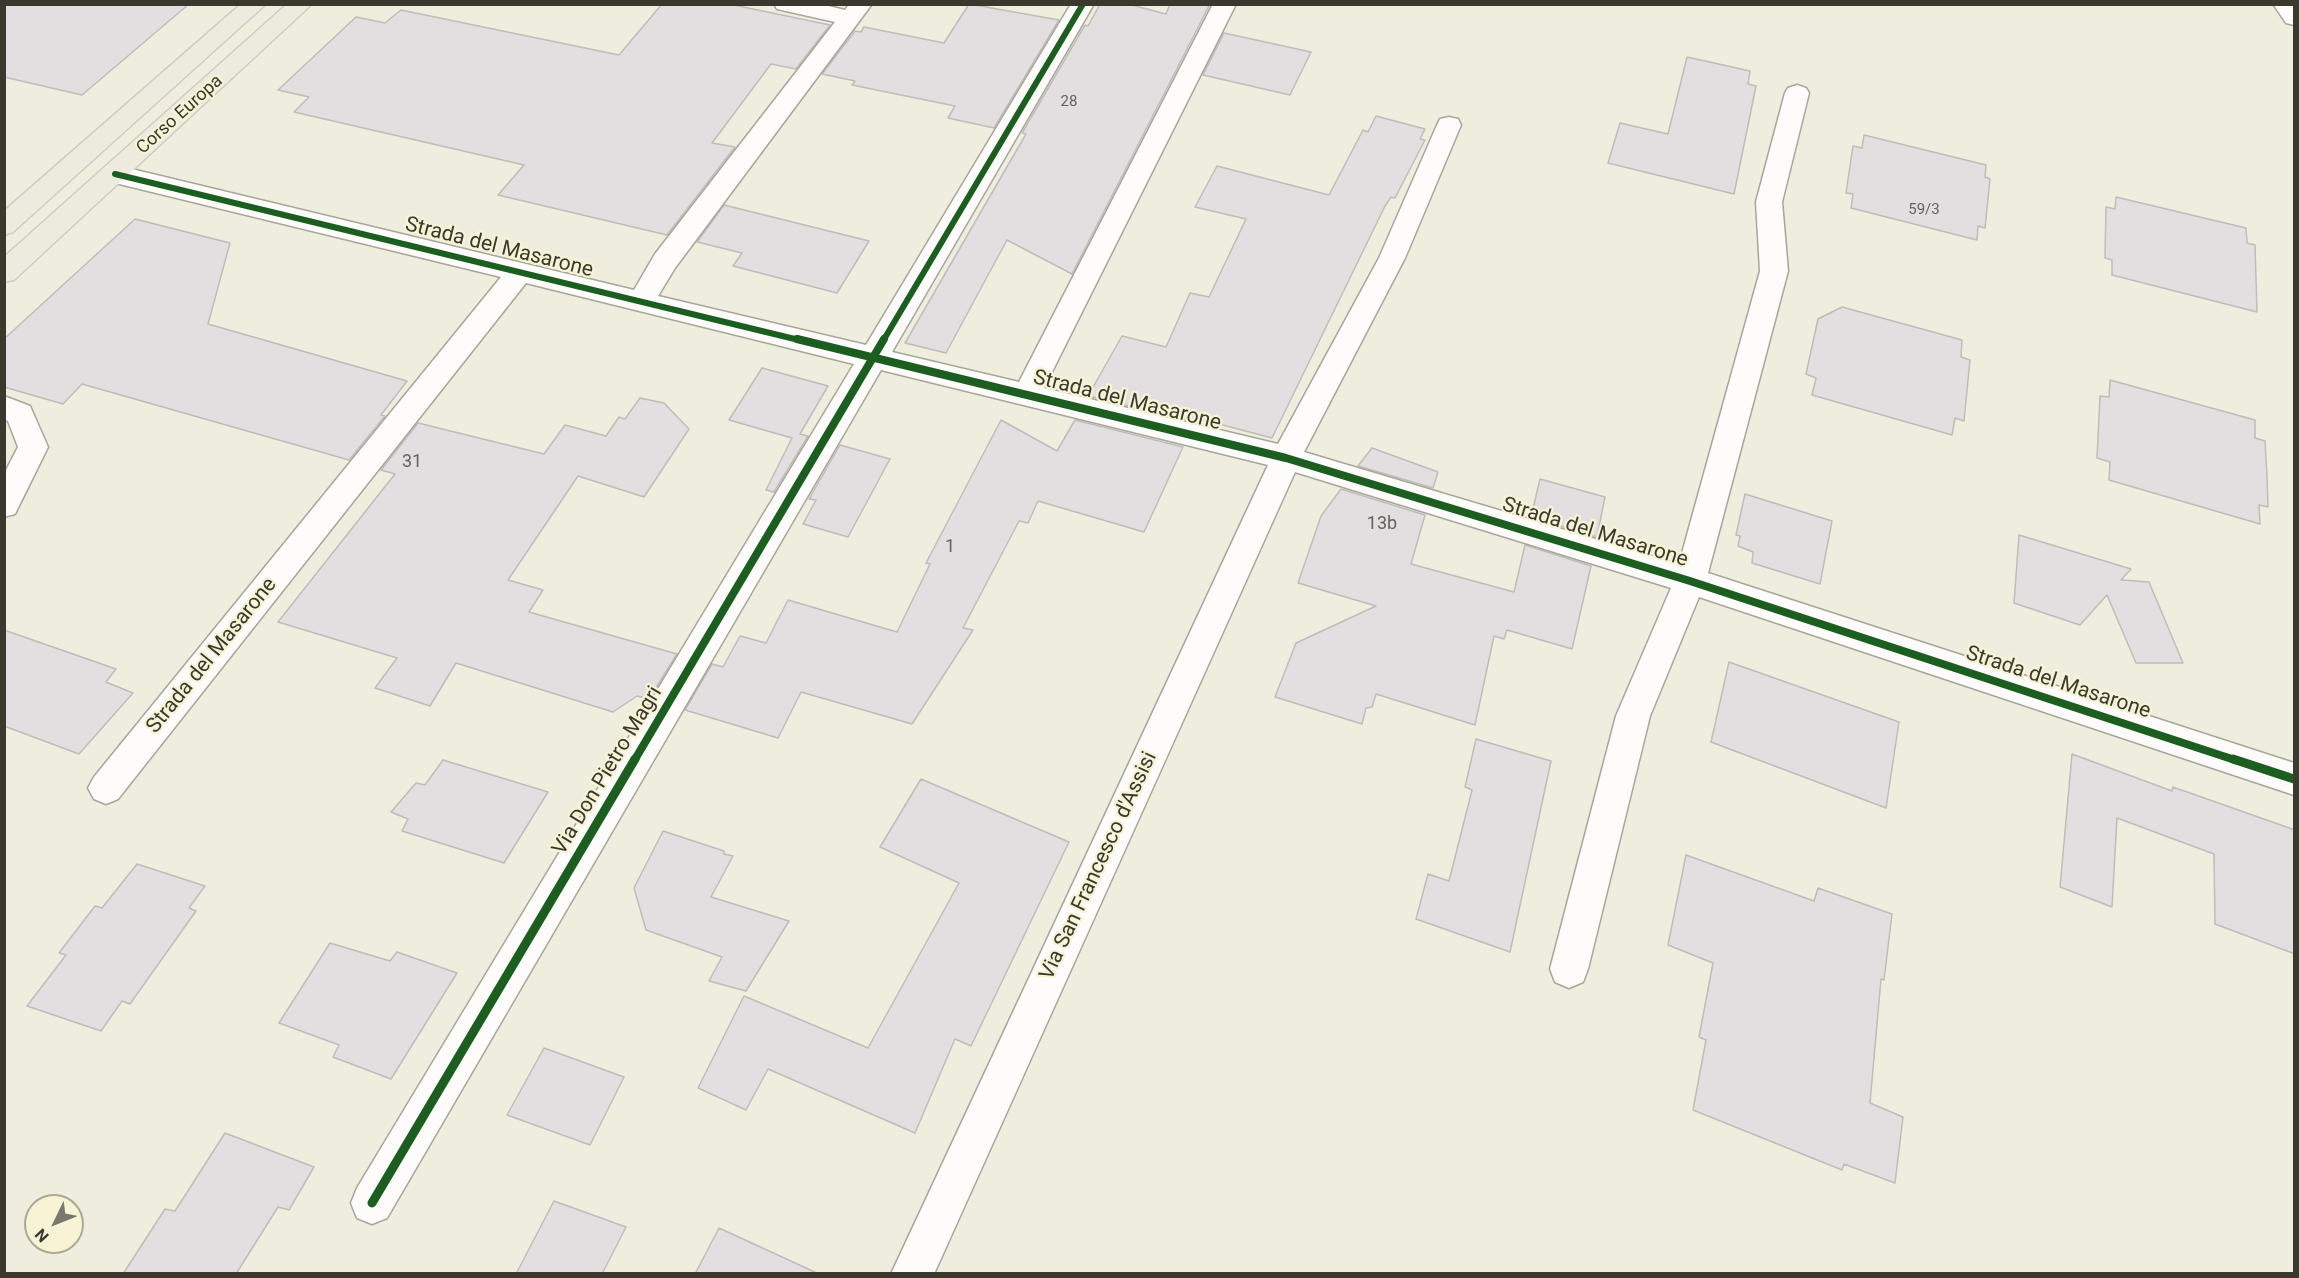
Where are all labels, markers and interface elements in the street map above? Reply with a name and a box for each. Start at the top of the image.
street label: Corso Europa [133,71,227,159]
house number: 28 [1061,93,1077,111]
house number: 59/3 [1908,201,1940,219]
street label: Strada del Masarone [402,212,596,284]
street label: Strada del Masarone [1030,365,1224,437]
house number: 31 [402,451,422,473]
street label: Strada del Masarone [1499,493,1691,573]
house number: 13b [1367,513,1397,535]
house number: 1 [945,536,955,558]
street label: Strada del Masarone [142,573,282,739]
street label: Strada del Masarone [1962,641,2154,725]
street label: Via Don Pietro Magri [548,682,668,860]
street label: Via San Francesco d'Assisi [1035,748,1163,984]
north arrow [24,1194,84,1254]
text: N [31,1225,53,1246]

